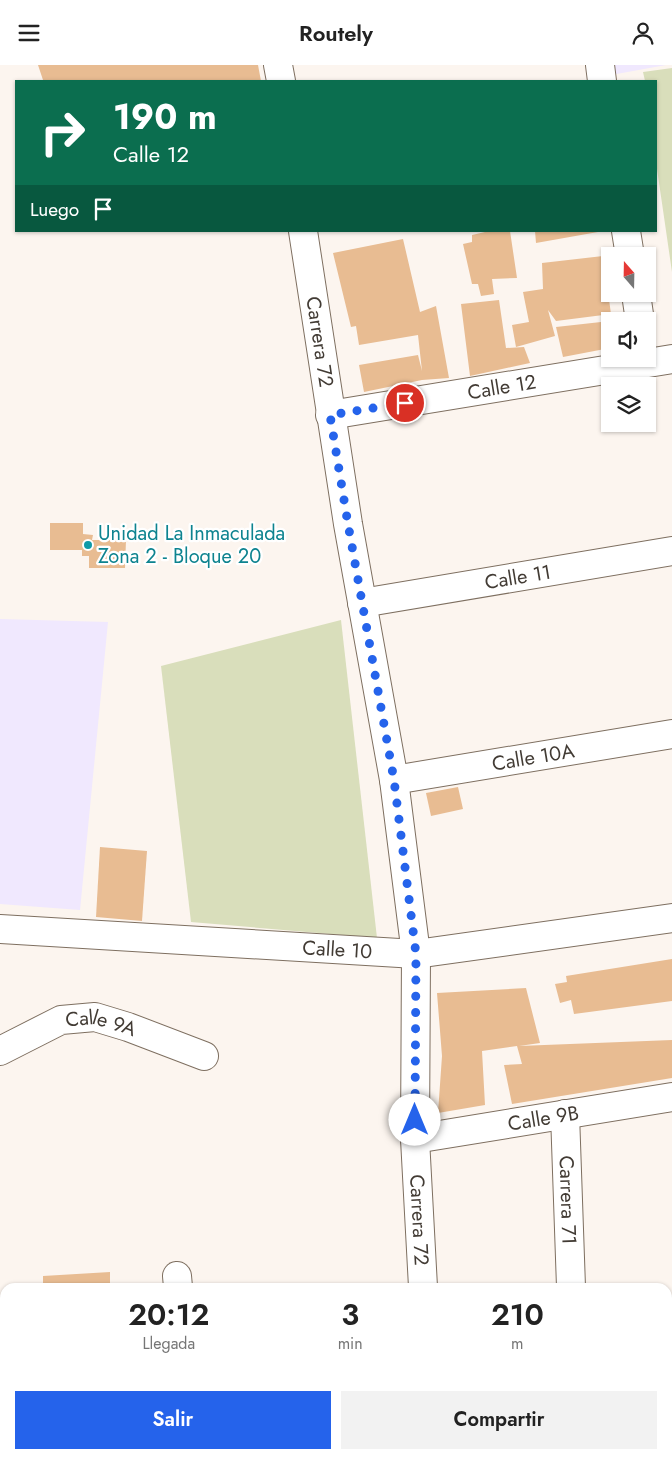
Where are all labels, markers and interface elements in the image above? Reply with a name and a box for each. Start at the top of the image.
text: Routely [299,17,373,49]
icon: menu [15,19,43,47]
icon: person [629,19,657,47]
text: 190 m [113,92,217,142]
icon: right [30,100,95,165]
text: Calle 12 [113,138,189,170]
icon: arrive [89,195,117,223]
text: Luego [30,196,79,223]
north arrow [601,247,656,303]
map controls [601,247,656,432]
street label: Carrera 72 [298,294,341,389]
button: sound [601,312,656,367]
street label: Calle 12 [465,367,538,407]
button: layers [601,377,656,432]
pin [384,382,426,424]
icon: arrive [391,389,419,417]
place label: Unidad La Inmaculada Zona 2 - Bloque 20 [98,519,285,571]
marker: Unidad La Inmaculada Zona 2 - Bloque 20 [82,539,94,551]
street label: Calle 11 [483,558,553,597]
street label: Calle 10A [490,736,577,779]
street label: Calle 10 [302,933,373,966]
street label: Calle 9A [64,1003,141,1044]
position arrow [388,1093,440,1145]
street label: Calle 9B [506,1098,581,1139]
street label: Carrera 71 [551,1155,584,1245]
street label: Carrera 72 [402,1174,436,1266]
text: 20:12 [128,1293,209,1336]
text: 3 [341,1293,359,1336]
text: 210 [491,1293,544,1336]
text: Llegada [142,1332,195,1355]
text: min [338,1332,363,1355]
text: m [511,1332,524,1355]
button: Salir [15,1391,331,1449]
button: Compartir [341,1391,657,1449]

